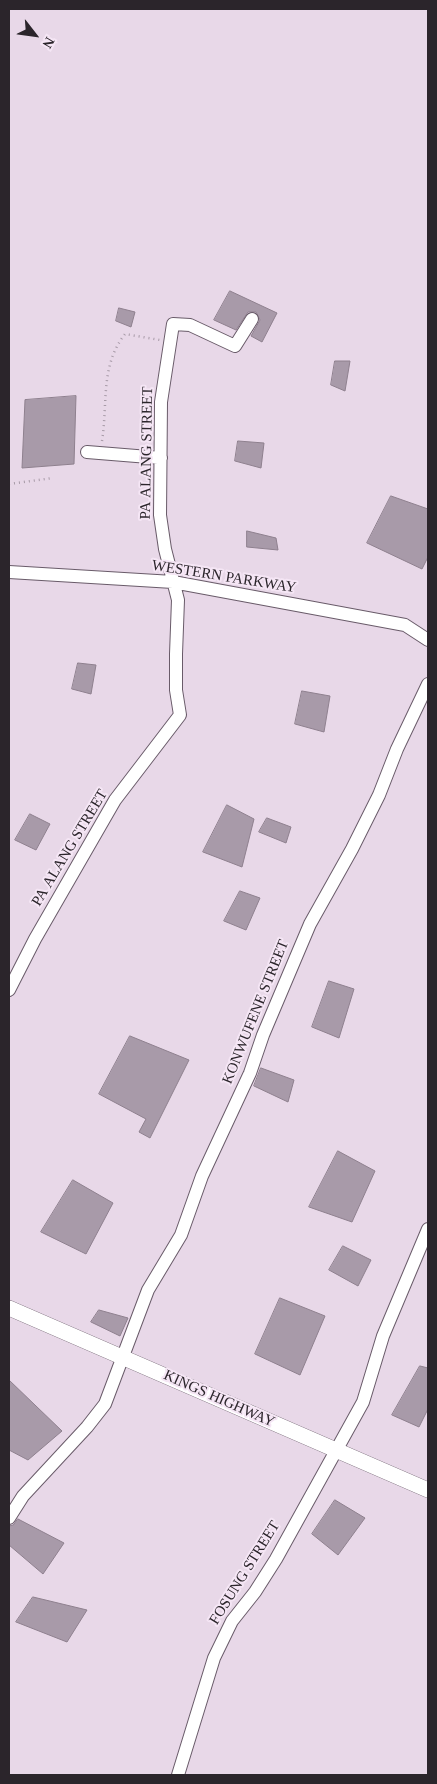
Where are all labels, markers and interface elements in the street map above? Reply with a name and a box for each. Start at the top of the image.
north arrow [10,10,60,60]
text: N [39,35,57,51]
street label: PA ALANG STREET [137,386,157,520]
street label: WESTERN PARKWAY [150,557,298,597]
street label: PA ALANG STREET [28,786,112,910]
street label: KONWUFENE STREET [219,937,293,1087]
street label: KINGS HIGHWAY [161,1366,277,1432]
street label: FOSUNG STREET [206,1518,284,1628]

